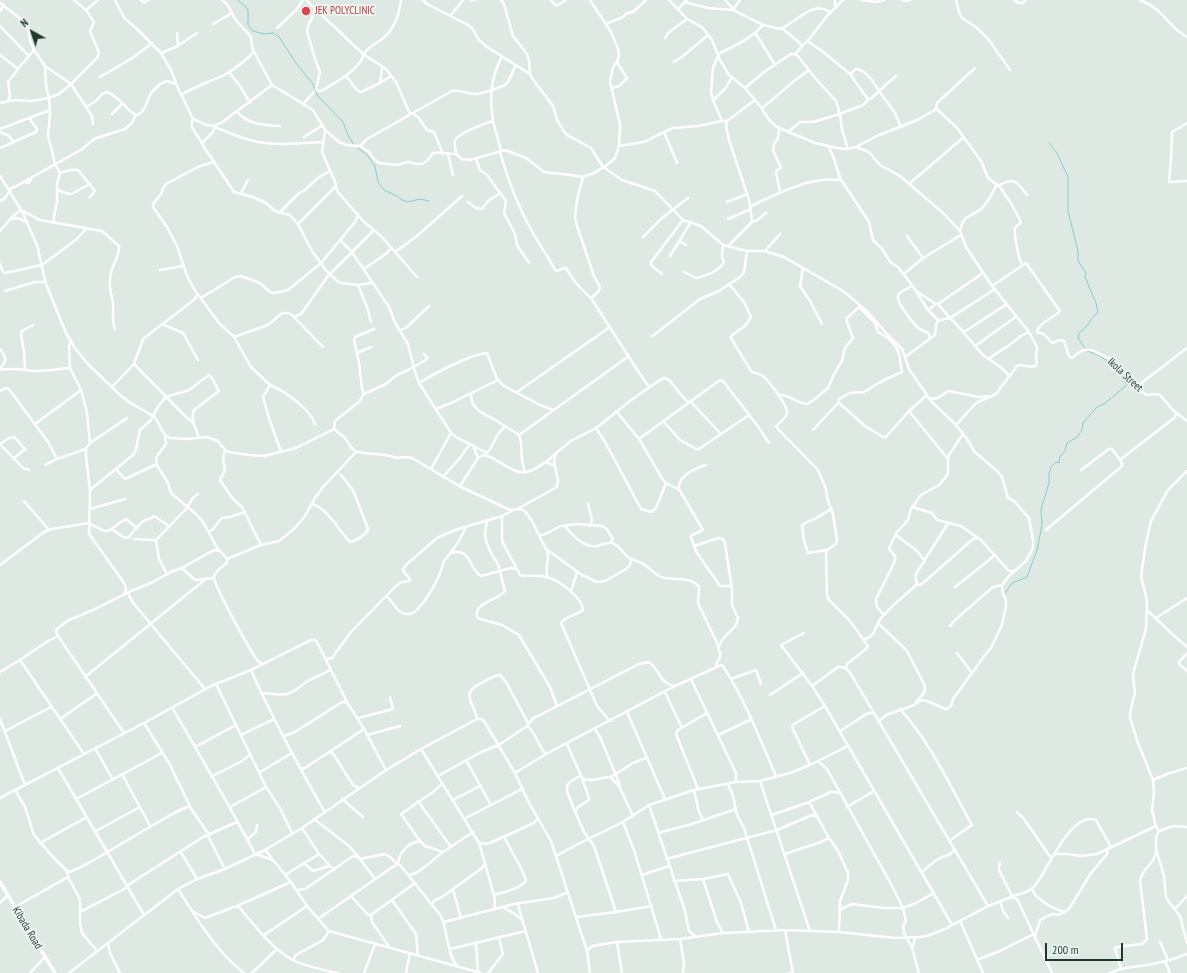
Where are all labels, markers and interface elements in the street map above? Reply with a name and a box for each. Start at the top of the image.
place label: JEK POLYCLINIC [315,4,375,18]
marker: JEK POLYCLINIC [300,5,312,17]
north arrow [12,12,52,52]
text: N [18,16,31,30]
street label: Ikola Street [1105,355,1145,395]
street label: Kibada Road [9,904,45,952]
scale bar [1047,935,1125,961]
text: 200 m [1052,942,1079,957]

